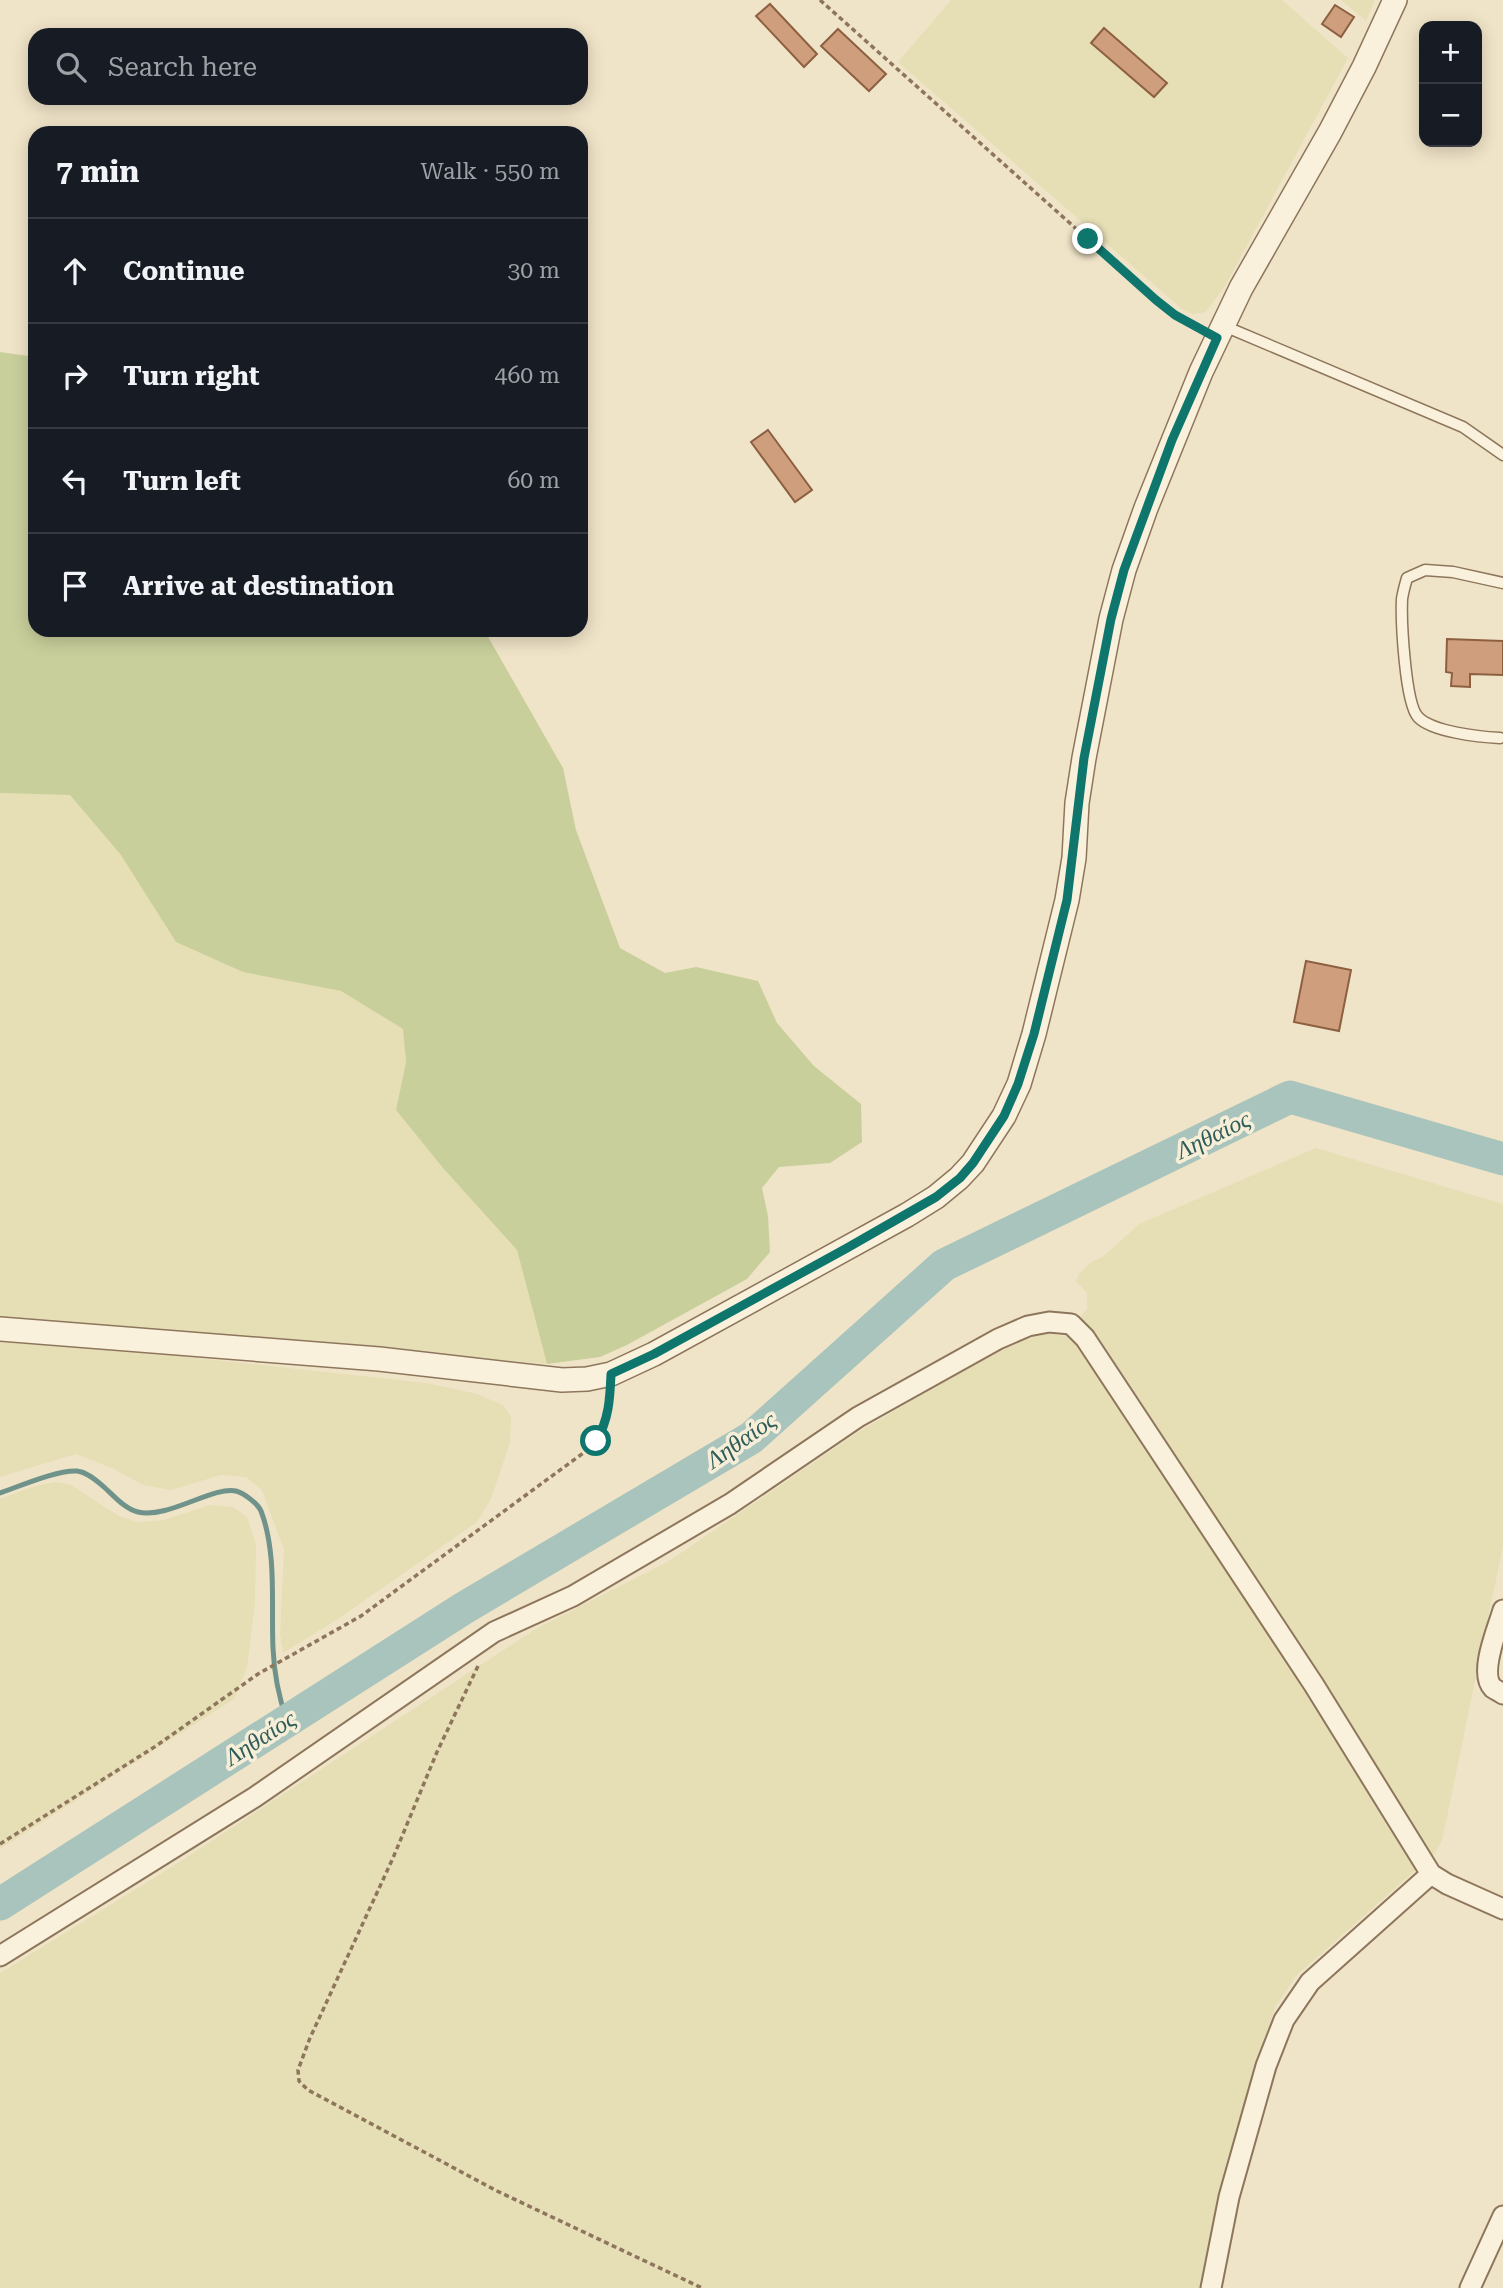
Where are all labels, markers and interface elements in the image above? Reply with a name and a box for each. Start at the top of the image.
map controls [1419,21,1482,147]
button: + [1419,21,1482,84]
search box [28,28,588,105]
icon: search [52,48,90,86]
text: Search here [108,52,257,82]
button: − [1419,84,1482,147]
text: 7 min [56,154,139,189]
text: Walk · 550 m [421,158,560,185]
route end [1072,223,1103,254]
icon: ahead [56,252,94,290]
text: Continue [123,256,245,286]
text: 30 m [507,257,560,284]
icon: right [56,357,94,395]
text: Turn right [123,361,259,391]
text: 460 m [495,362,560,389]
icon: left [56,462,94,500]
text: Turn left [123,466,241,496]
text: 60 m [507,467,560,494]
icon: arrive [56,567,94,605]
text: Arrive at destination [123,571,394,601]
water label: Ληθαίος [1169,1105,1255,1166]
water label: Ληθαίος [699,1406,782,1475]
route start [580,1425,611,1456]
water label: Ληθαίος [217,1705,301,1772]

